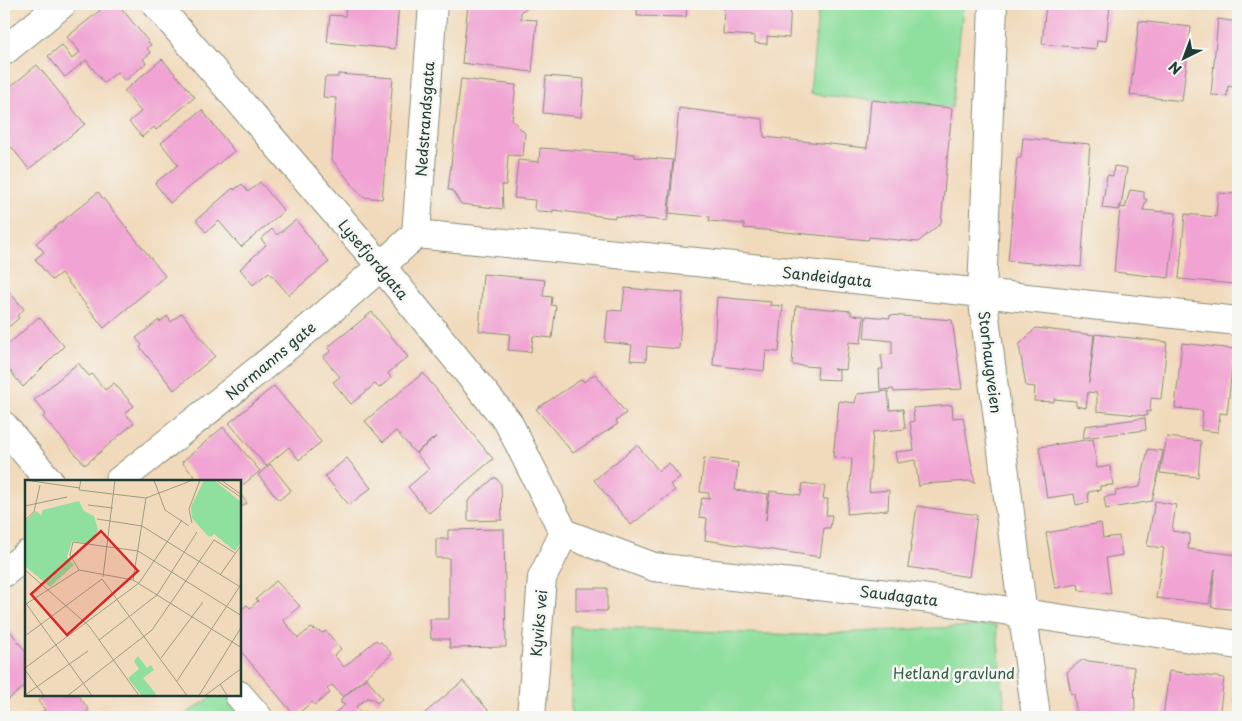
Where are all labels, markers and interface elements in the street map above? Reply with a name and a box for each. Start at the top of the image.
north arrow [1160,32,1210,82]
text: N [1164,57,1186,80]
street label: Nedstrandsgata [409,60,440,177]
street label: Lysefjordgata [333,214,415,305]
street label: Sandeidgata [781,260,874,292]
street label: Storhaugveien [973,309,1009,415]
street label: Normanns gate [220,315,320,405]
inset map [25,480,241,696]
street label: Saudagata [858,579,940,611]
street label: Kyviks vei [524,589,552,657]
park label: Hetland gravlund [893,661,1015,684]

